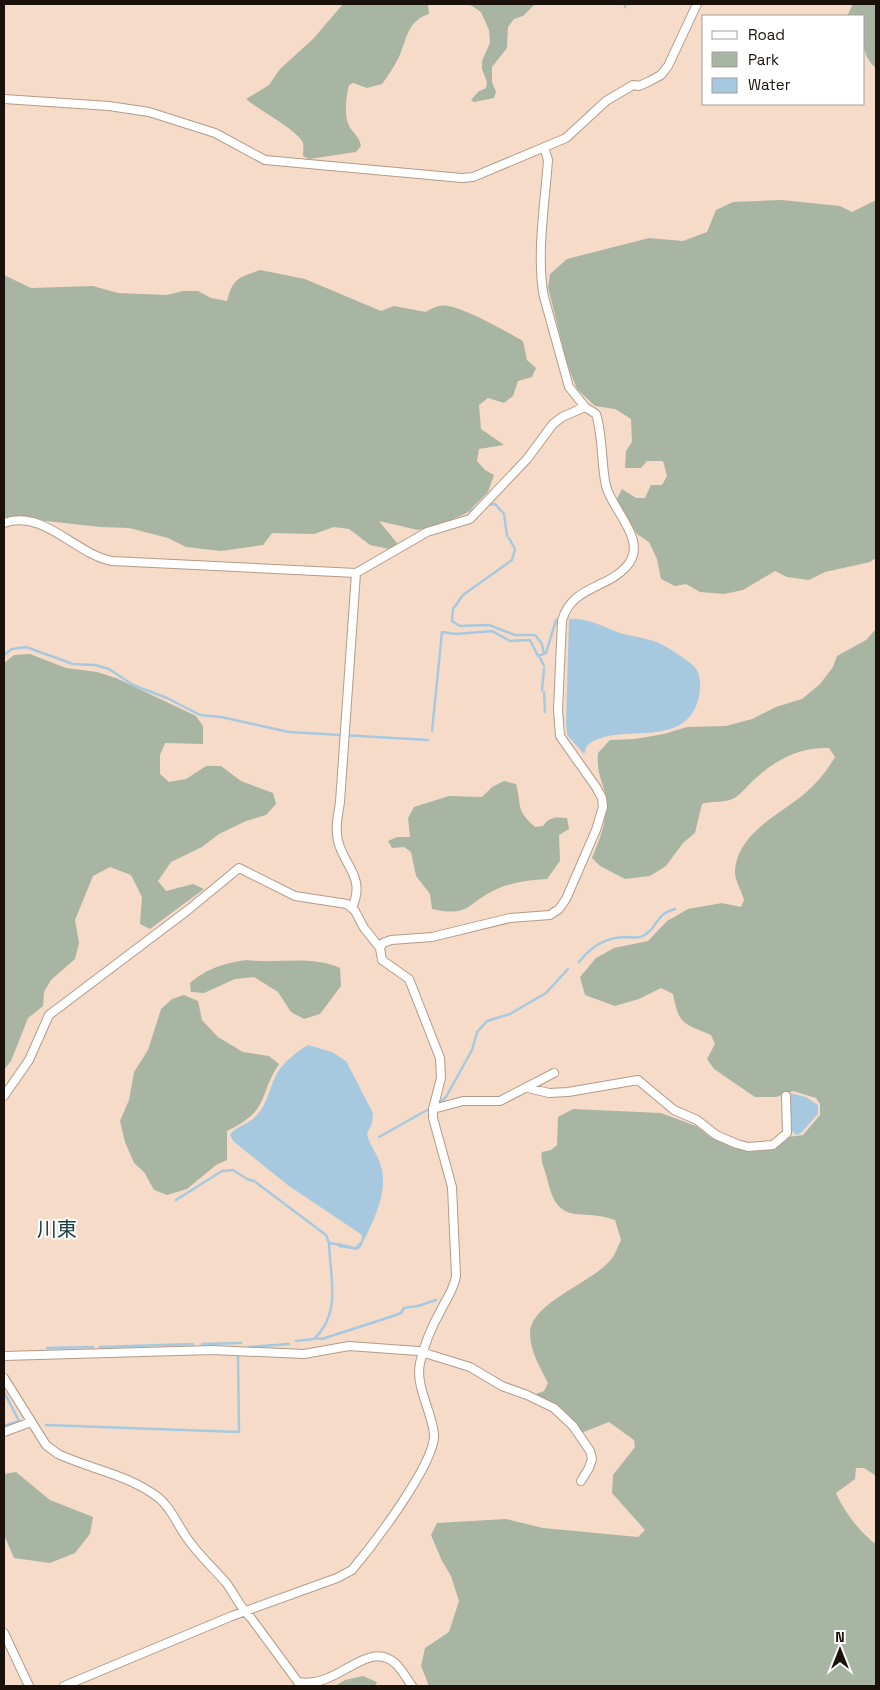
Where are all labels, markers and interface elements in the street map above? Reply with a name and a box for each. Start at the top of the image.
legend [702,15,865,105]
text: Road [748,25,785,44]
text: Park [748,50,779,69]
text: Water [748,75,791,94]
district label: 川東 [37,1216,77,1242]
north arrow [815,1625,865,1675]
text: N [835,1628,845,1646]

